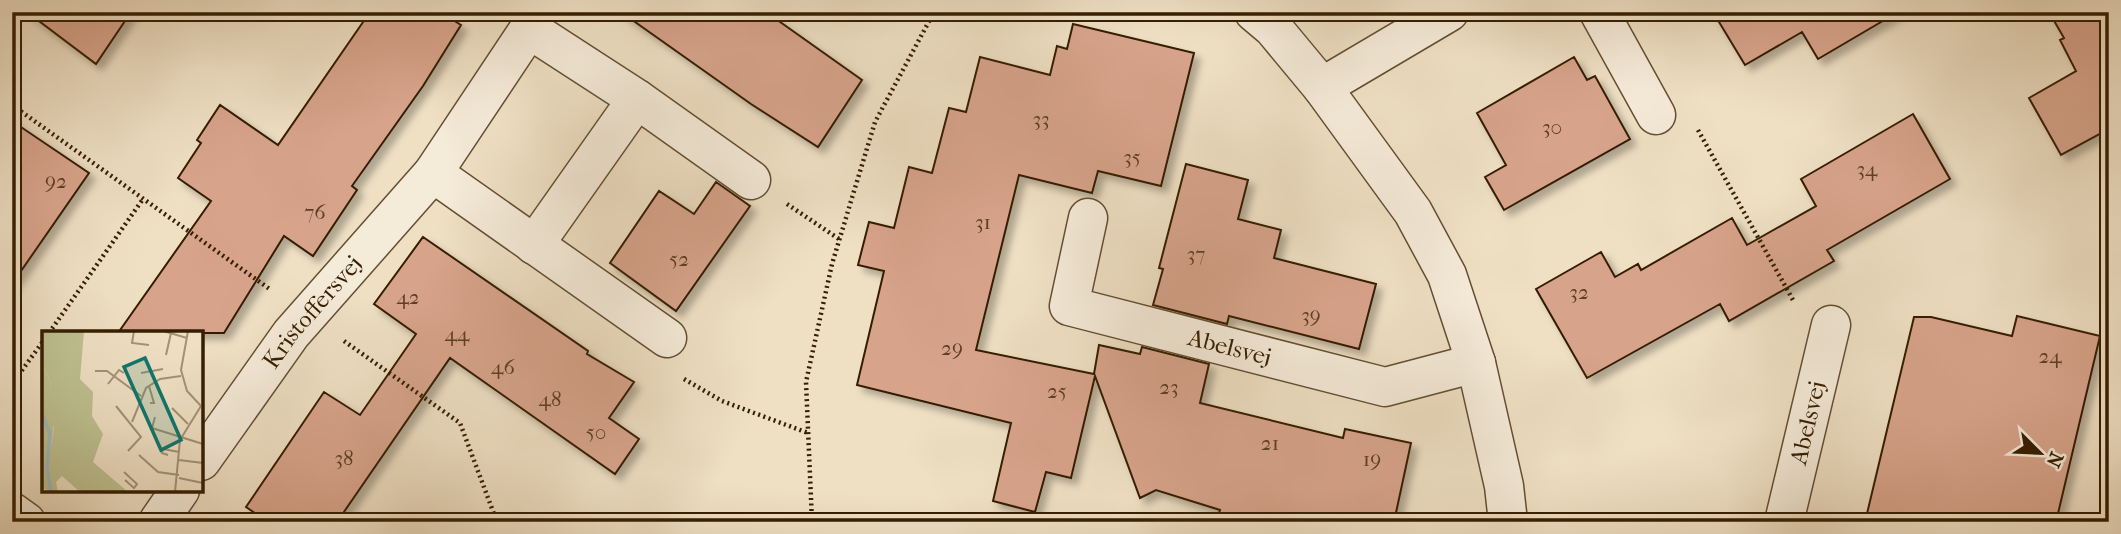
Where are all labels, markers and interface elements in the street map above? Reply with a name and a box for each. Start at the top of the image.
house number: 33 [1032,107,1050,131]
house number: 30 [1542,115,1562,139]
house number: 35 [1123,145,1141,169]
house number: 34 [1856,157,1878,181]
house number: 92 [45,169,67,193]
house number: 76 [304,200,326,224]
house number: 31 [975,210,991,234]
house number: 37 [1187,242,1205,266]
house number: 52 [669,247,689,271]
street label: Kristoffersvej [257,250,368,374]
house number: 32 [1569,280,1589,304]
house number: 42 [396,285,420,309]
house number: 39 [1301,303,1321,327]
house number: 44 [445,322,470,346]
street label: Abelsvej [1184,323,1274,371]
inset map [42,331,203,492]
house number: 29 [941,336,963,360]
house number: 24 [2038,344,2062,368]
house number: 46 [491,355,516,379]
house number: 23 [1159,375,1179,399]
street label: Abelsvej [1784,378,1831,468]
house number: 25 [1047,379,1067,403]
house number: 48 [539,387,561,411]
north arrow [2006,419,2076,489]
house number: 50 [586,420,606,444]
house number: 21 [1261,431,1279,455]
house number: 38 [334,446,354,470]
house number: 19 [1363,447,1381,471]
text: N [2041,448,2068,471]

